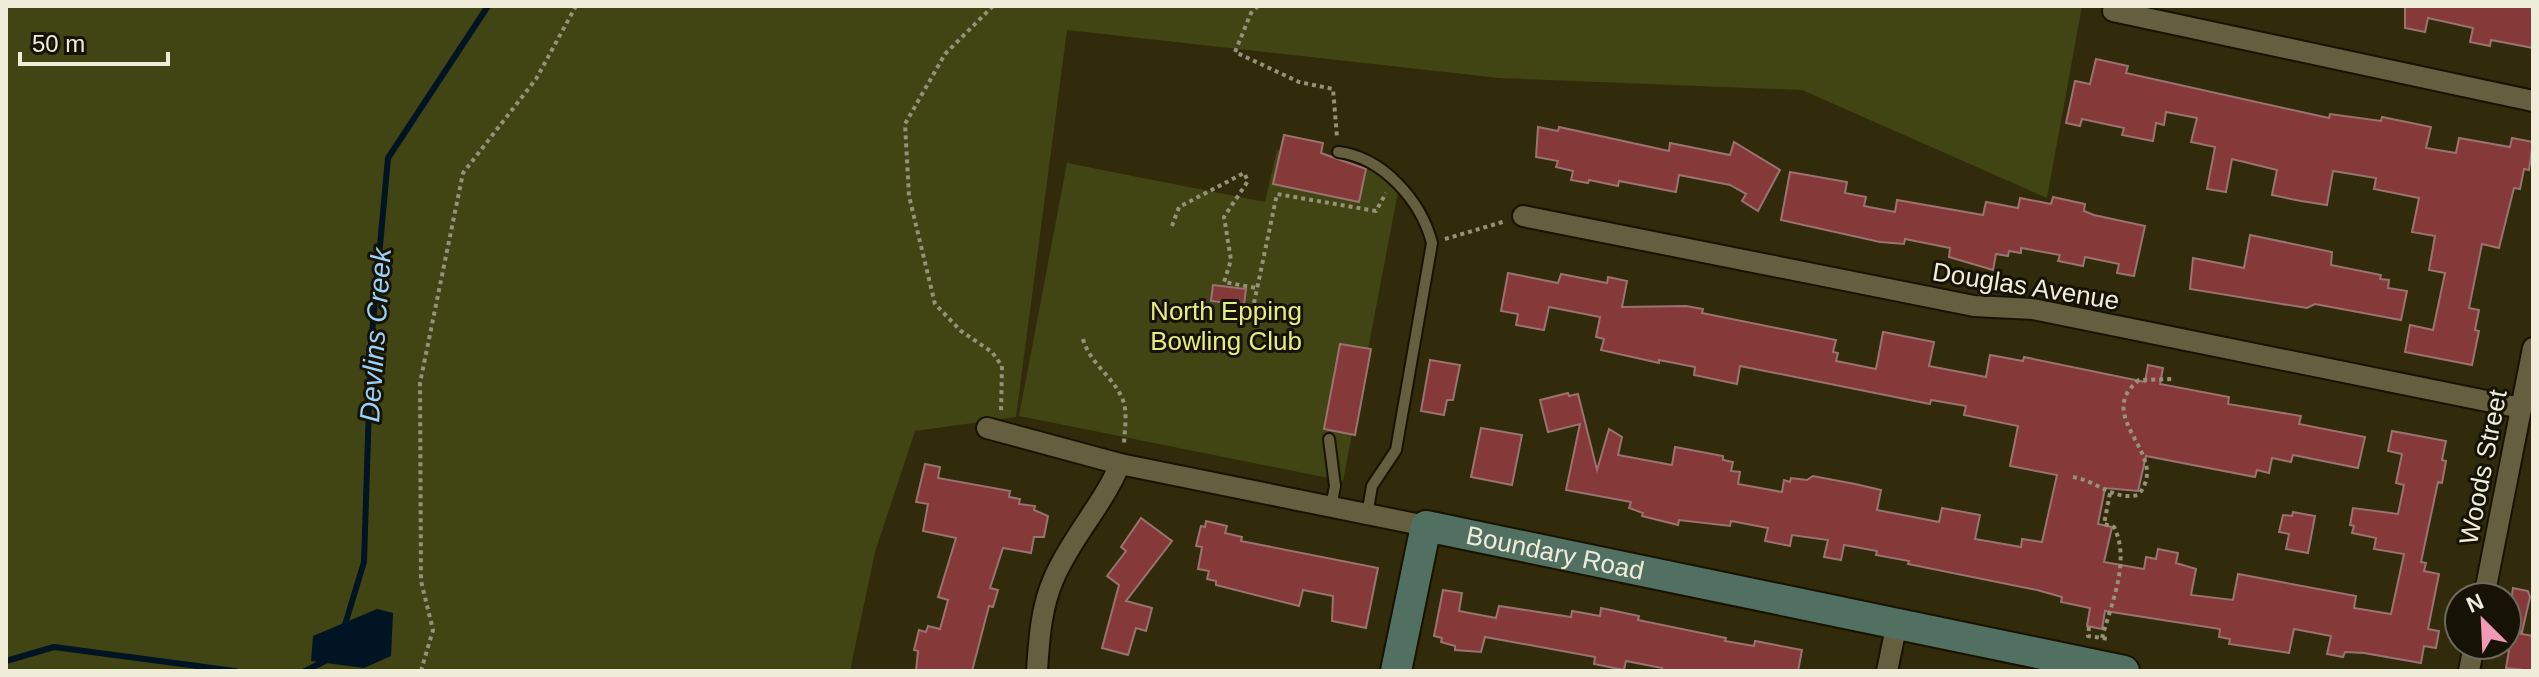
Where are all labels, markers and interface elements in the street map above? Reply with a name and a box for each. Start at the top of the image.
scale bar [20,16,168,66]
text: 50 m [32,30,85,57]
water label: Devlins Creek [354,245,397,423]
street label: Douglas Avenue [1930,256,2122,316]
park label: North Epping Bowling Club [1150,296,1302,356]
street label: Woods Street [2453,386,2513,547]
street label: Boundary Road [1464,520,1647,586]
north arrow [2443,581,2523,661]
text: N [2463,589,2487,618]

